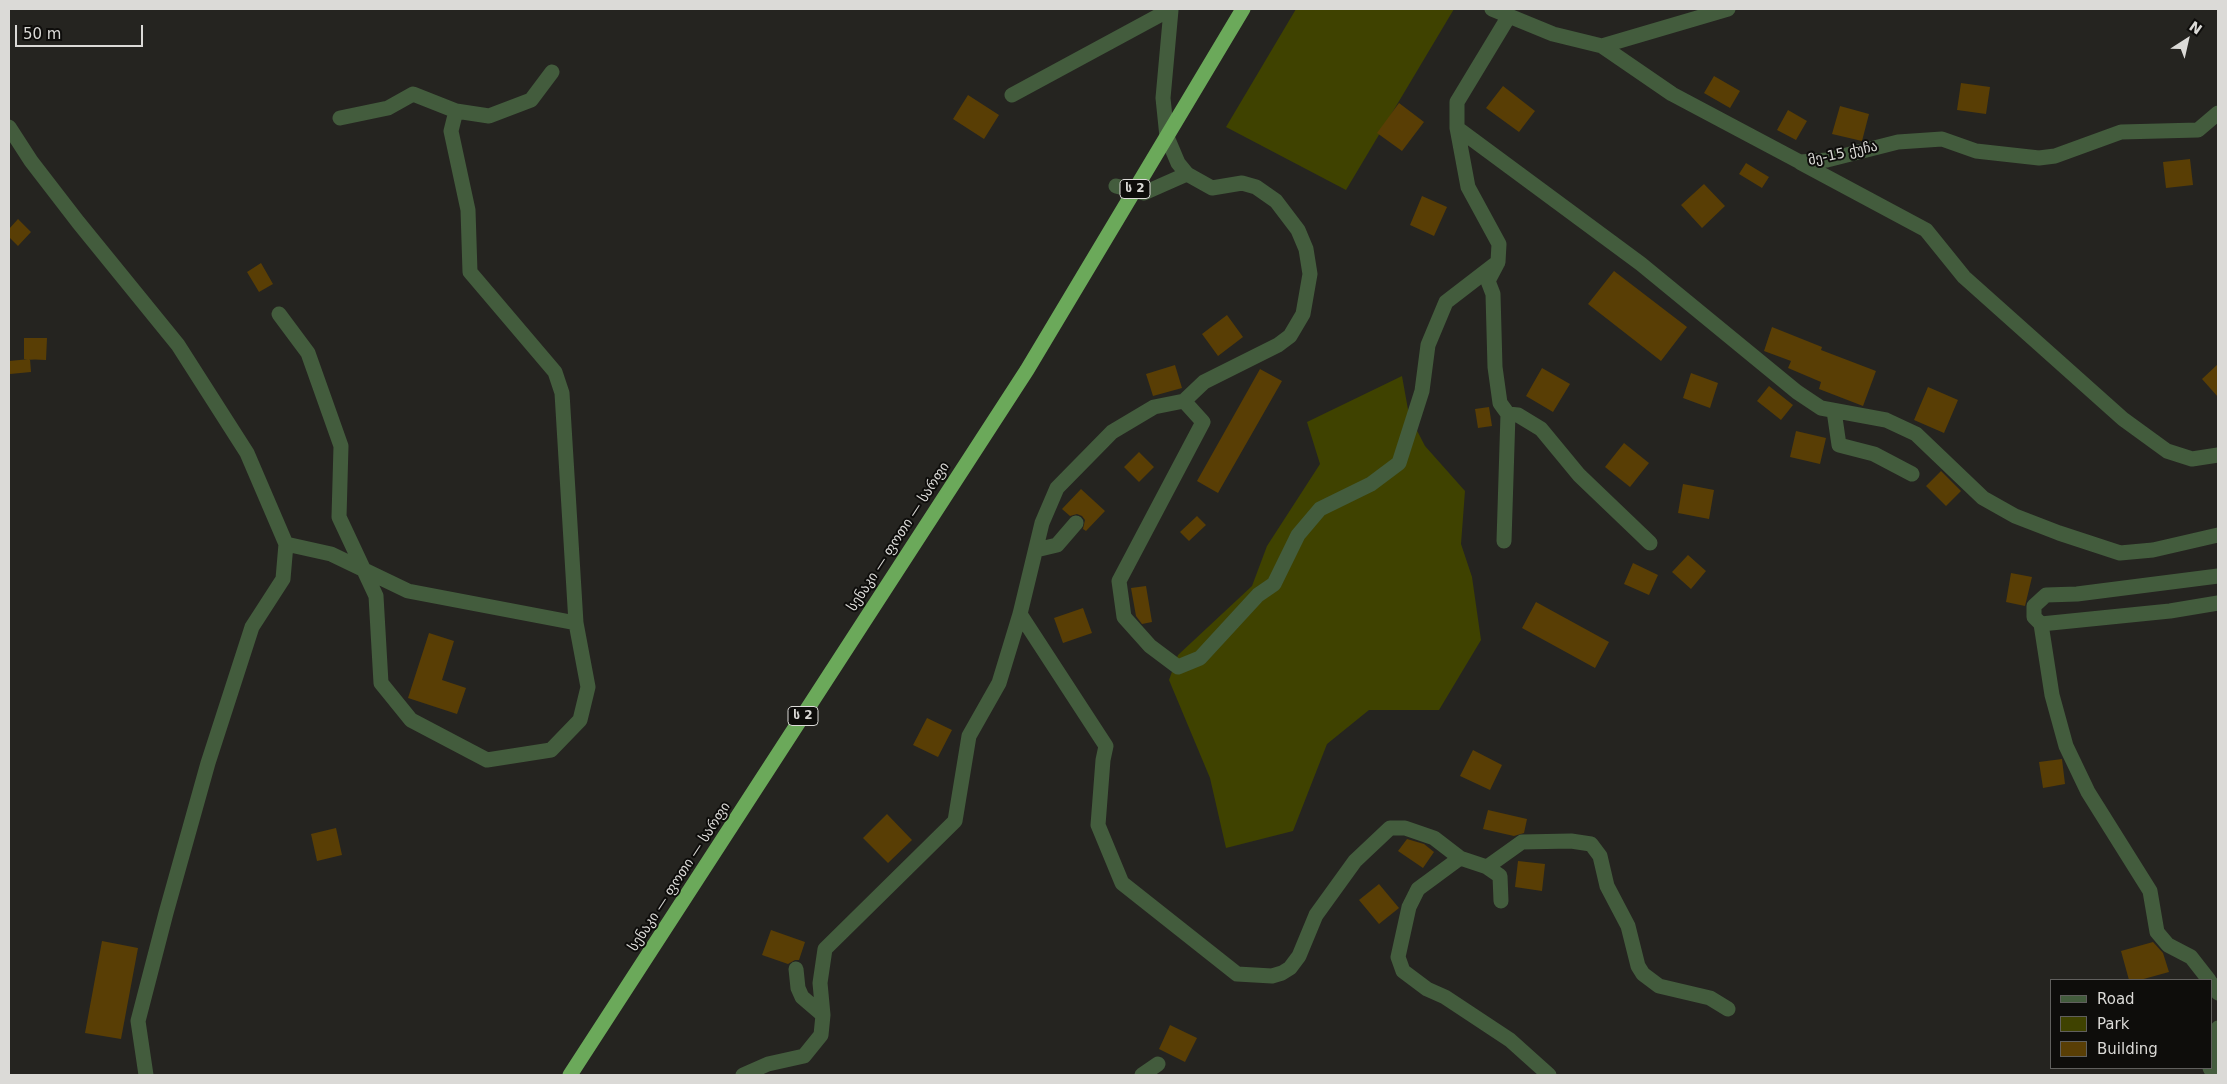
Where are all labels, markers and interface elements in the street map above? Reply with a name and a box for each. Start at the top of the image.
scale bar [18,15,145,47]
north arrow [2162,15,2212,65]
text: N [2186,18,2205,38]
text: 50 m [23,25,61,43]
street label: მე-15 ქუჩა [1807,138,1879,170]
road number: ს 2 [1120,180,1150,198]
street label: სენაკი — ფოთი — სარფი [844,459,954,615]
road number: ს 2 [788,706,818,726]
street label: სენაკი — ფოთი — სარფი [625,799,735,955]
legend [2050,979,2212,1069]
text: Road [2097,990,2135,1008]
text: Park [2097,1015,2129,1033]
text: Building [2097,1040,2158,1058]

